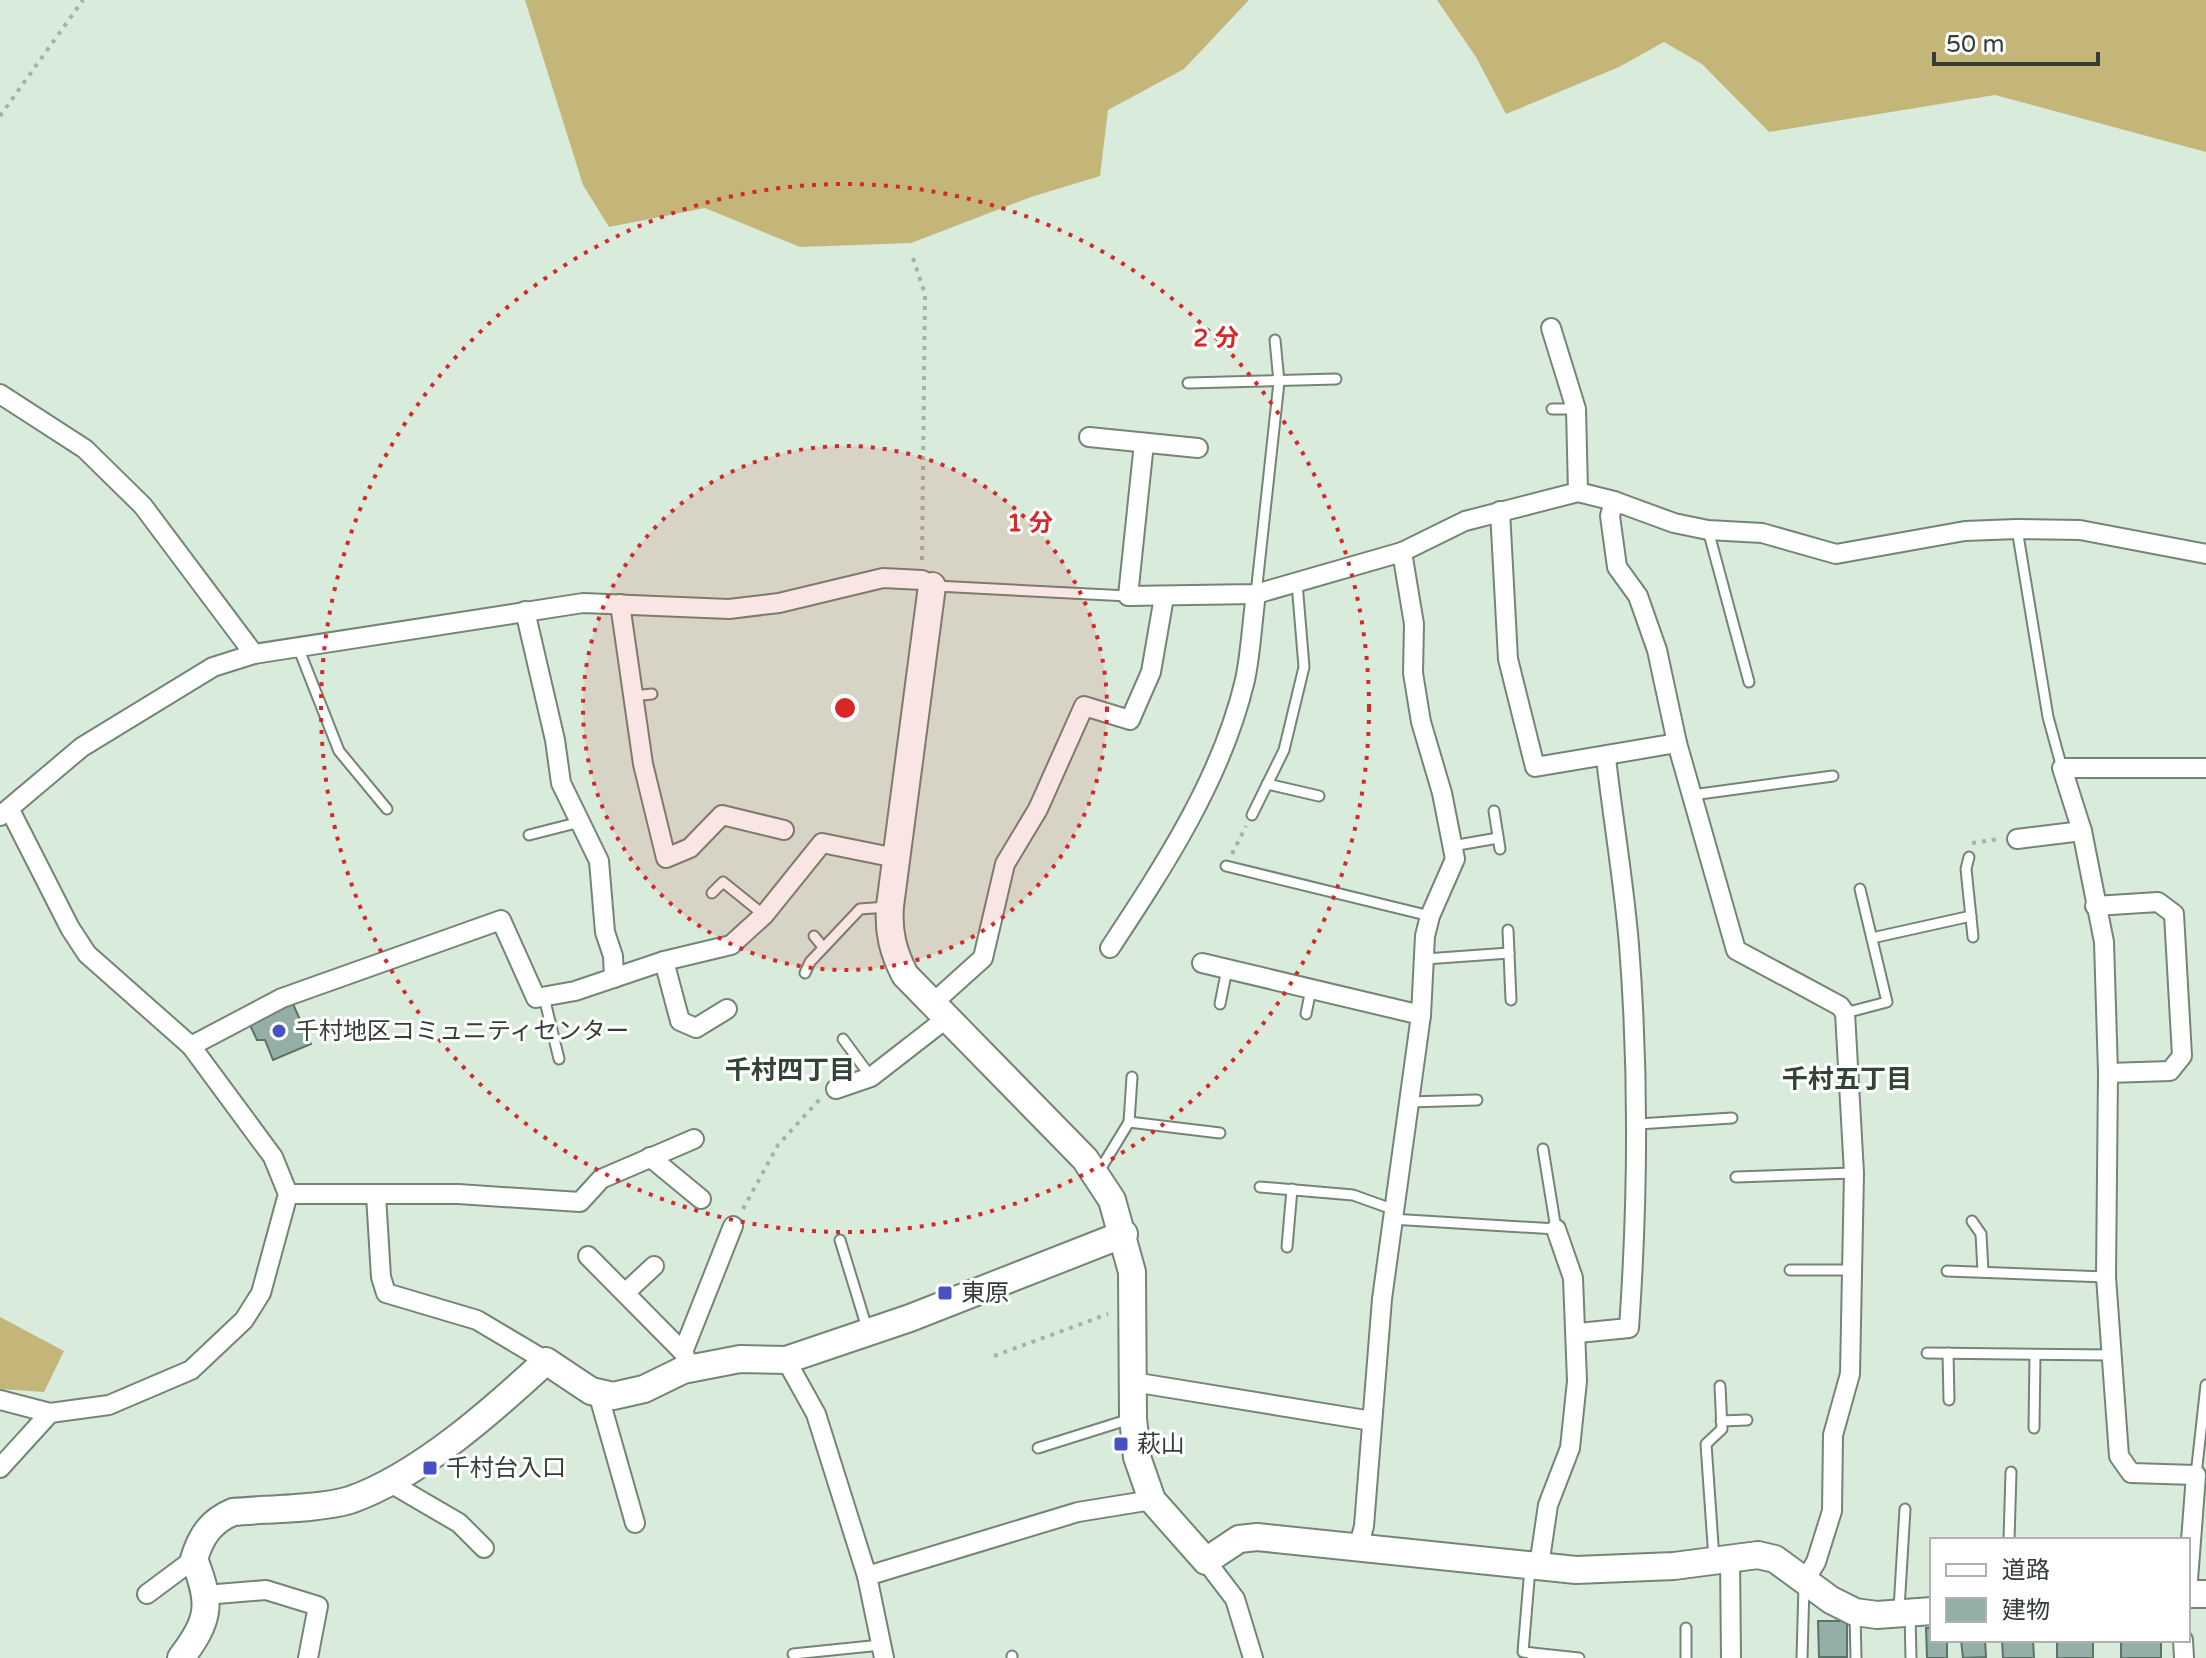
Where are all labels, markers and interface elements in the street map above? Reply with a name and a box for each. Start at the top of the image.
scale bar [1934,16,2098,66]
text: 50 m [1946,30,2004,59]
text: 2 分 [1193,324,1239,353]
text: 1 分 [1007,509,1053,538]
centre of rings [831,694,859,722]
place label: 千村地区コミュニティセンター [295,1017,630,1046]
marker: 千村地区コミュニティセンター [270,1022,288,1040]
district label: 千村四丁目 [725,1055,855,1086]
district label: 千村五丁目 [1782,1064,1912,1095]
place label: 東原 [961,1279,1009,1308]
marker: 東原 [936,1284,954,1302]
place label: 萩山 [1137,1430,1185,1459]
marker: 萩山 [1112,1435,1130,1453]
place label: 千村台入口 [446,1454,566,1483]
marker: 千村台入口 [421,1459,439,1477]
legend [1930,1538,2190,1642]
text: 道路 [2002,1556,2050,1585]
text: 建物 [2002,1596,2050,1625]

